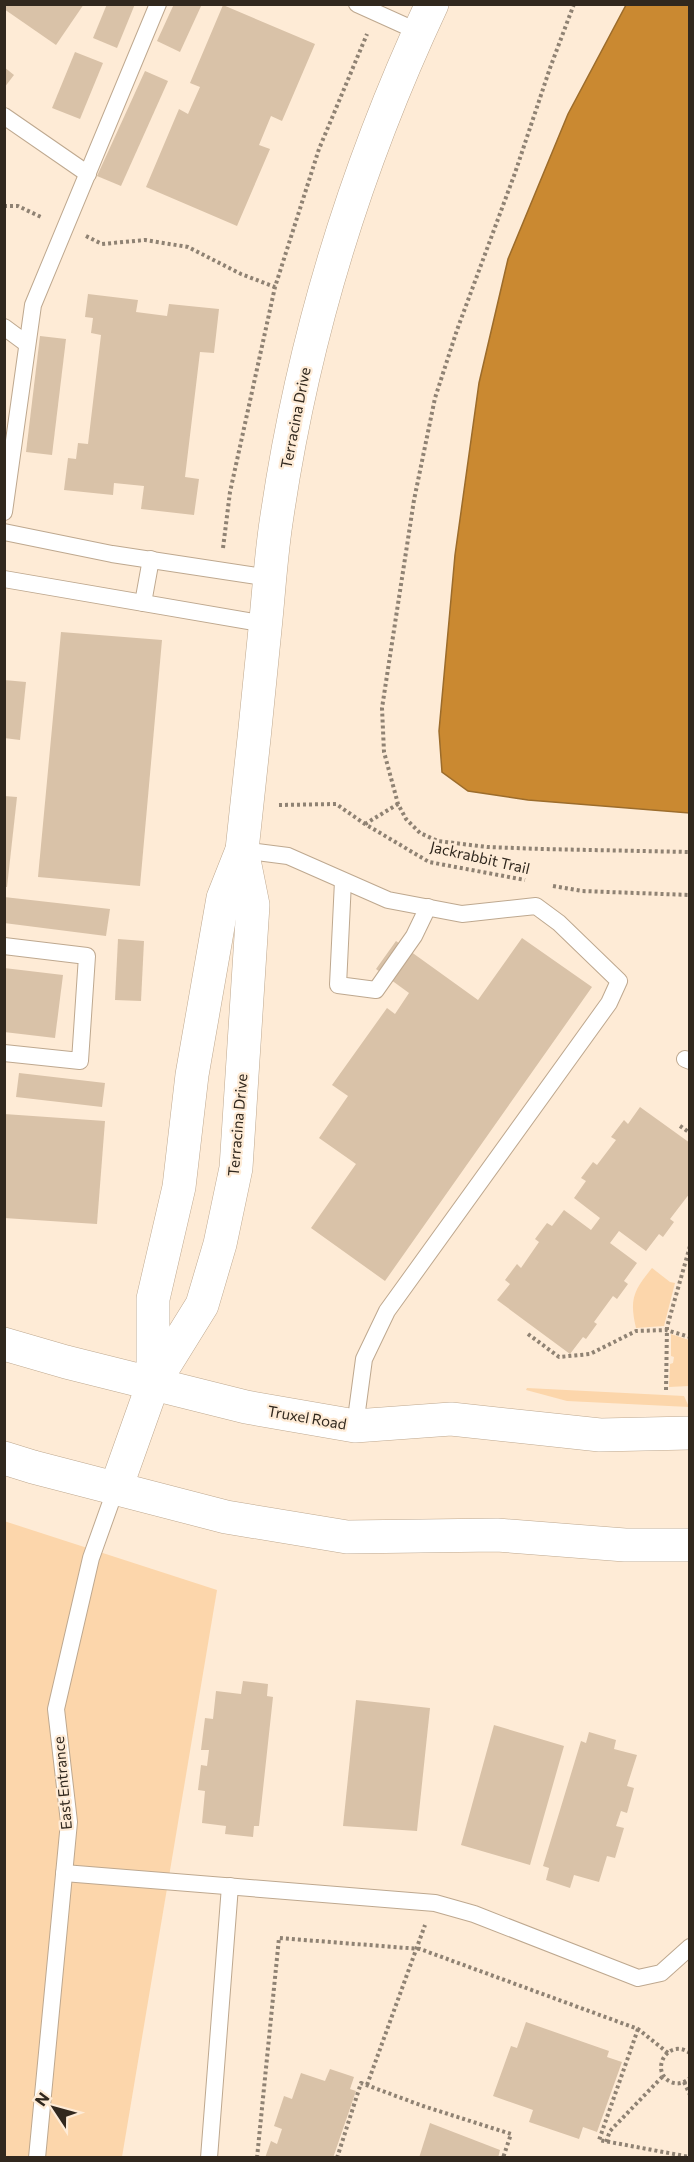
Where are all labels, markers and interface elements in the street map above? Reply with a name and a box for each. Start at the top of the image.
street label: Terracina Drive [276,366,314,470]
street label: Jackrabbit Trail [429,837,532,877]
street label: Terracina Drive [224,1073,250,1177]
street label: Truxel Road [266,1401,348,1433]
street label: East Entrance [49,1735,75,1831]
north arrow [24,2078,84,2138]
text: N [30,2088,53,2109]

